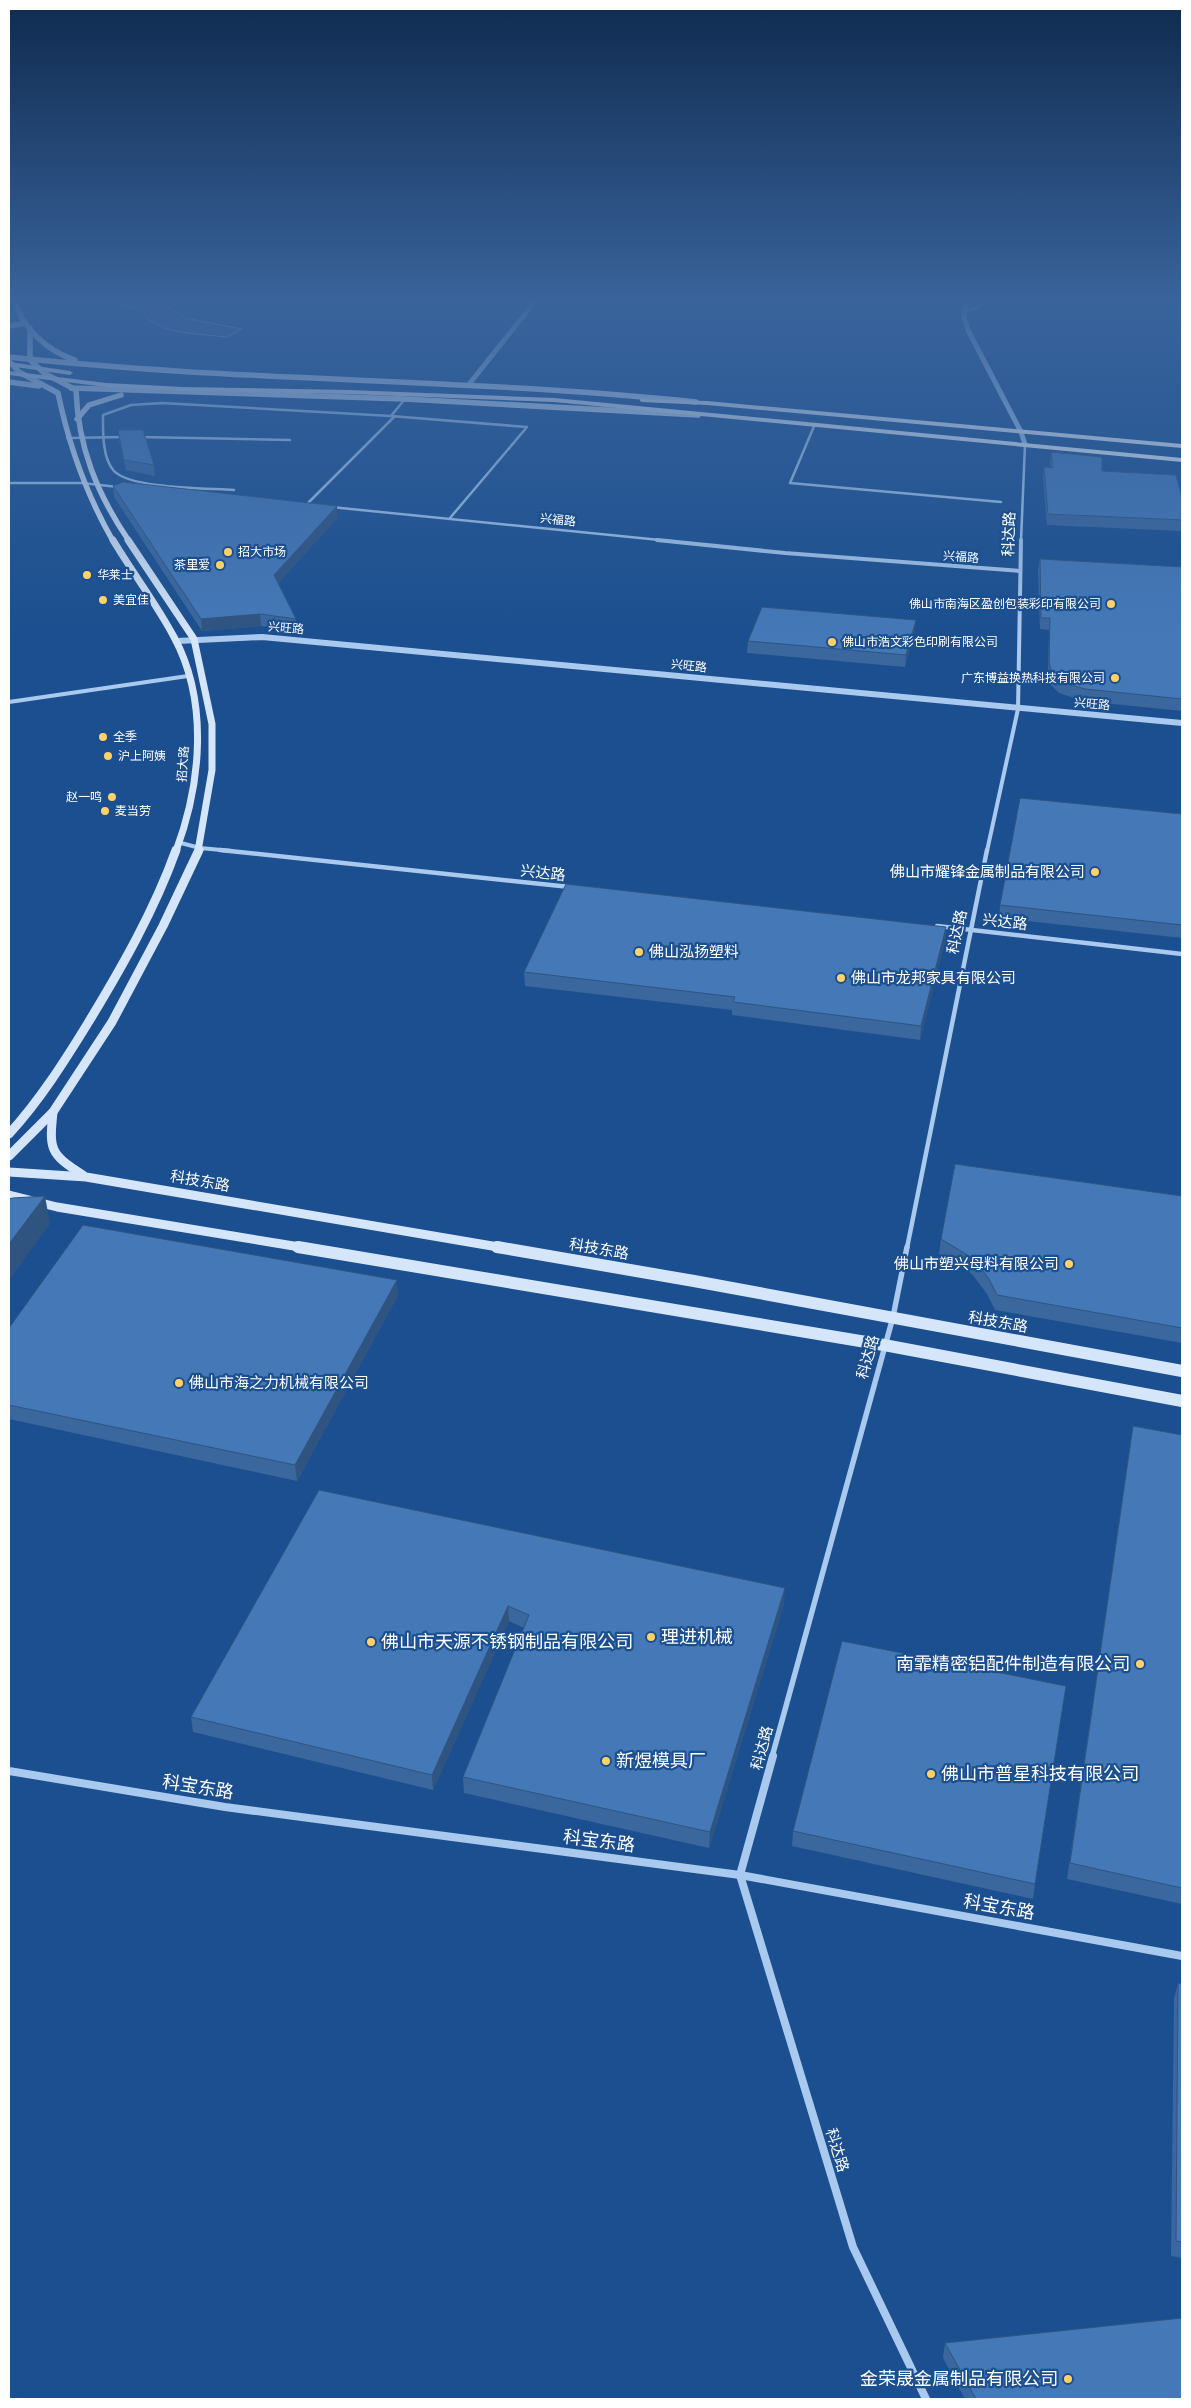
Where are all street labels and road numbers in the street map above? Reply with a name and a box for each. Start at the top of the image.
street label: 兴福路 [539,510,577,529]
street label: 科达路 [998,511,1019,557]
street label: 兴福路 [943,548,980,565]
street label: 兴旺路 [267,618,305,637]
street label: 兴旺路 [670,656,708,675]
street label: 兴旺路 [1073,694,1111,713]
street label: 招大路 [174,745,191,782]
street label: 兴达路 [520,861,566,884]
street label: 科达路 [943,908,970,956]
street label: 兴达路 [982,910,1028,933]
street label: 科技东路 [169,1166,231,1195]
street label: 科技东路 [568,1234,630,1263]
street label: 科技东路 [967,1307,1029,1336]
street label: 科达路 [852,1333,883,1381]
street label: 科达路 [747,1724,777,1772]
street label: 科宝东路 [161,1770,235,1803]
street label: 科宝东路 [562,1825,636,1856]
street label: 科宝东路 [962,1889,1037,1924]
street label: 科达路 [822,2126,853,2174]

